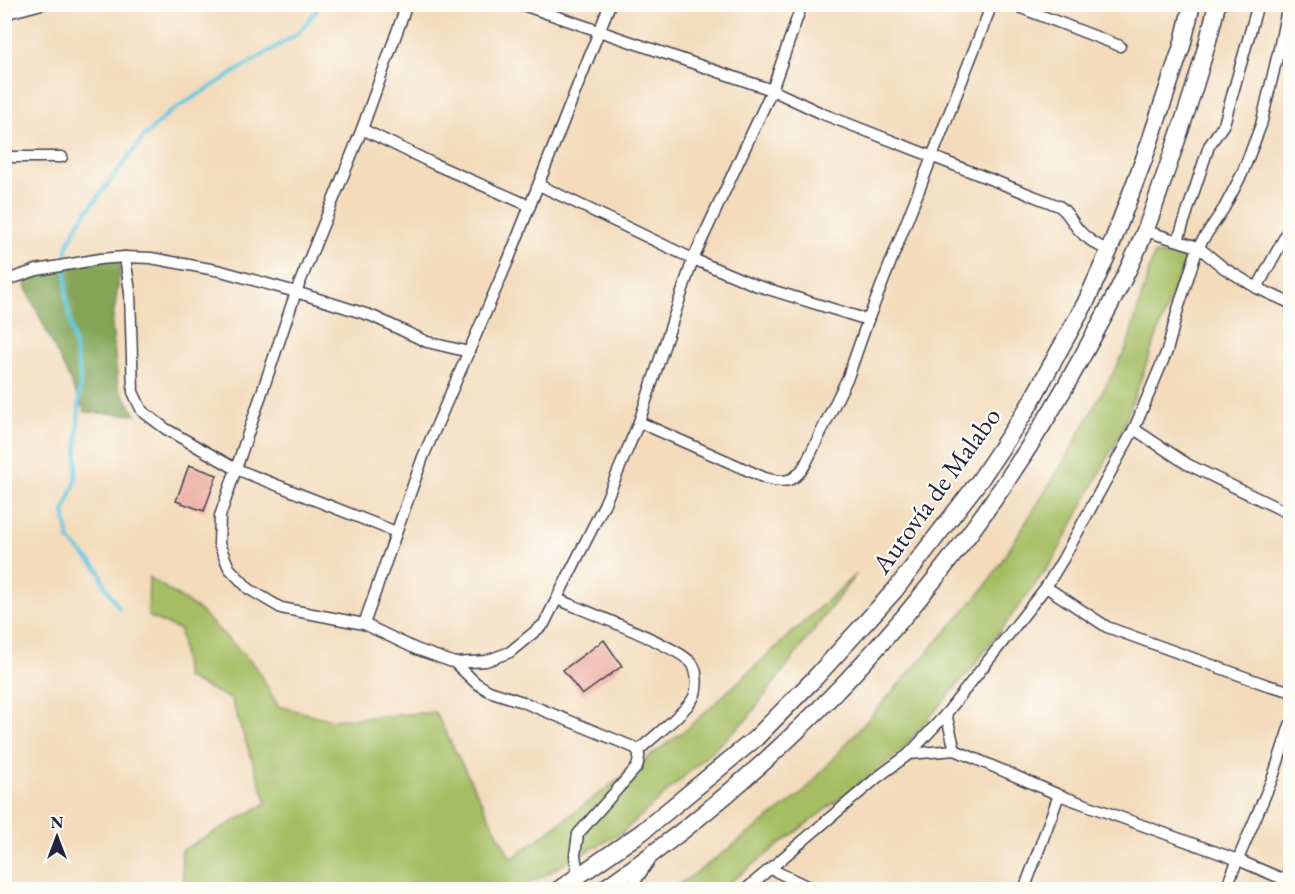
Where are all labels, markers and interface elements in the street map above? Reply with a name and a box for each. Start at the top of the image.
street label: Autovía de Malabo [863,400,1008,581]
north arrow [27,807,87,867]
text: N [51,812,64,833]

